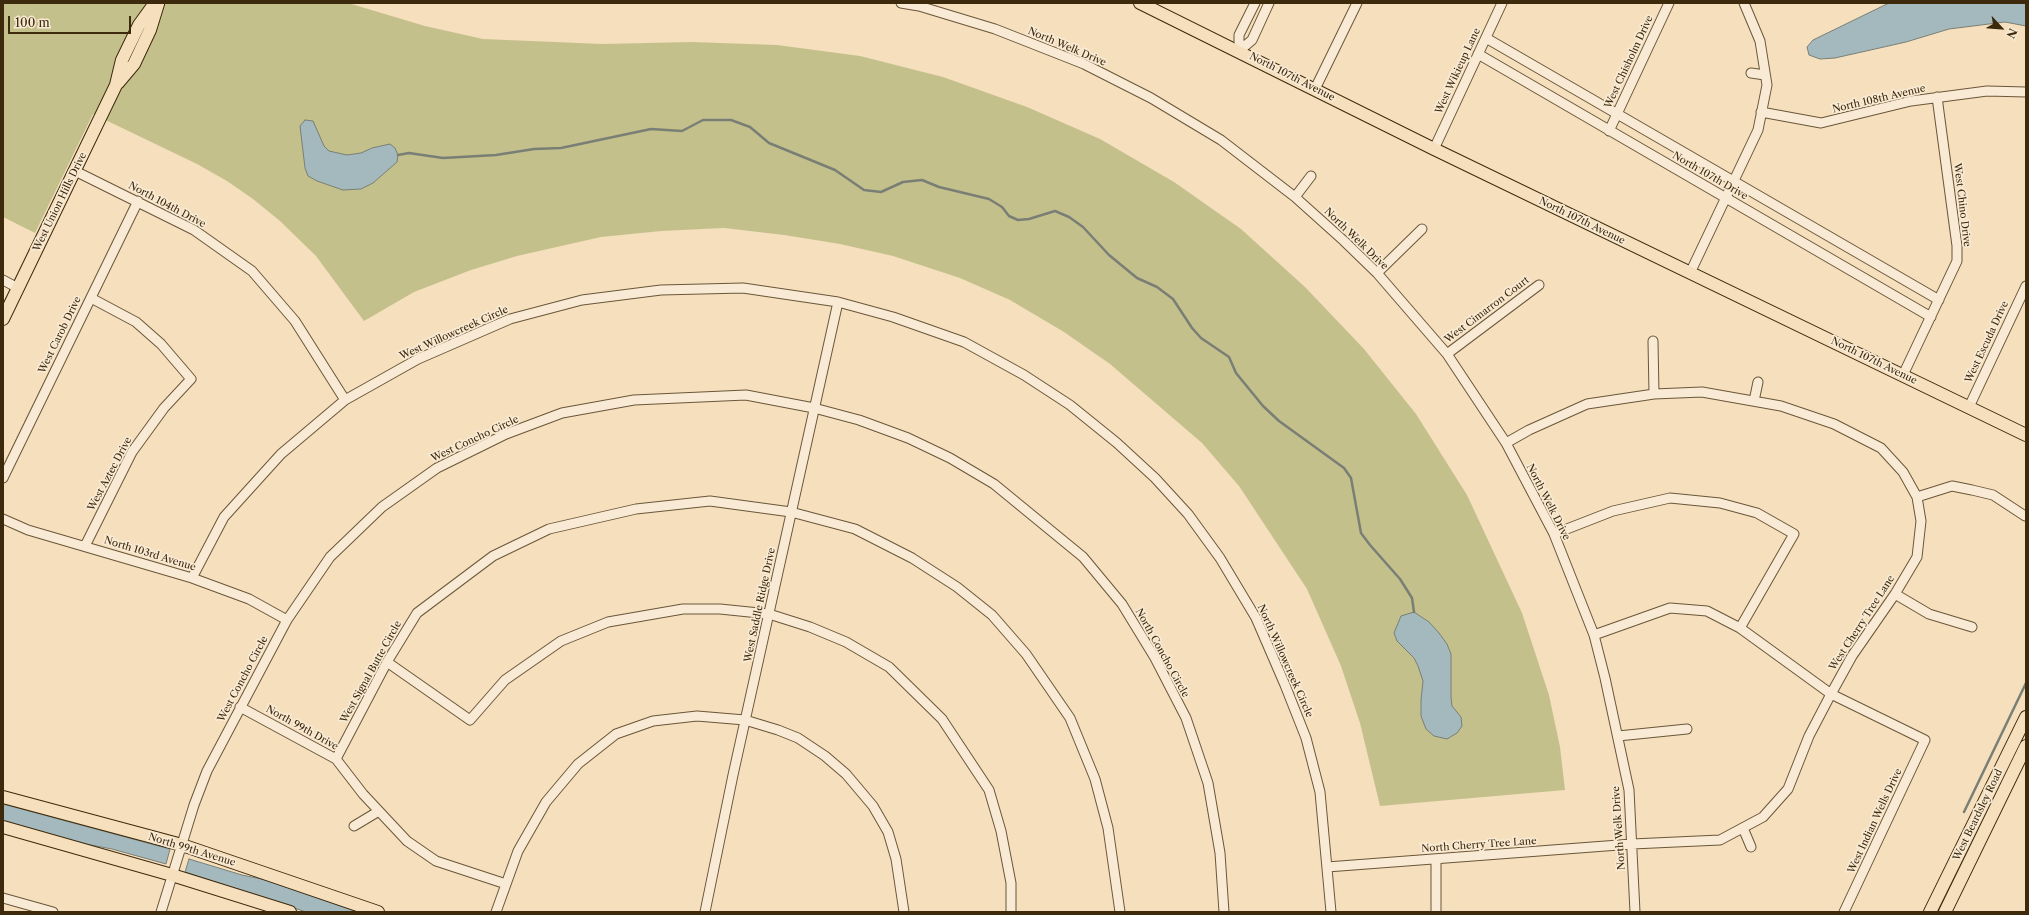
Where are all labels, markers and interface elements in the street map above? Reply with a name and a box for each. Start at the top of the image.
scale bar [10,8,133,34]
north arrow [1981,8,2021,48]
street label: West Chisholm Drive [1602,14,1656,110]
text: 100 m [15,15,50,30]
street label: North Welk Drive [1026,25,1108,69]
street label: West Wikieup Lane [1433,26,1483,116]
text: N [2003,26,2020,41]
street label: North 107th Avenue [1247,50,1337,104]
street label: North 108th Avenue [1831,82,1927,116]
street label: North 107th Drive [1670,150,1750,202]
street label: West Union Hills Drive [31,151,89,253]
street label: West Chino Drive [1951,162,1973,248]
street label: North 104th Drive [126,180,208,230]
street label: North 107th Avenue [1537,195,1627,247]
street label: North Welk Drive [1322,206,1390,272]
street label: West Cimarron Court [1442,274,1532,346]
street label: West Carob Drive [36,295,84,375]
street label: West Escuda Drive [1963,299,2011,385]
street label: West Willowcreek Circle [398,304,510,362]
street label: North 107th Avenue [1829,335,1919,387]
street label: West Concho Circle [429,413,521,465]
street label: West Aztec Drive [86,435,134,513]
street label: North Welk Drive [1524,462,1572,542]
street label: North 103rd Avenue [103,534,197,574]
street label: West Saddle Ridge Drive [742,547,778,663]
street label: West Cherry Tree Lane [1827,573,1897,673]
street label: North Willowcreek Circle [1255,603,1315,719]
street label: North Concho Circle [1133,606,1191,700]
street label: West Signal Butte Circle [338,619,404,725]
street label: West Concho Circle [215,634,271,724]
street label: North 99th Drive [264,703,340,753]
street label: West Indian Wells Drive [1845,767,1905,875]
street label: West Beardsley Road [1951,767,2005,863]
street label: North Welk Drive [1610,786,1628,870]
street label: North 99th Avenue [147,831,237,869]
street label: North Cherry Tree Lane [1421,835,1537,855]

